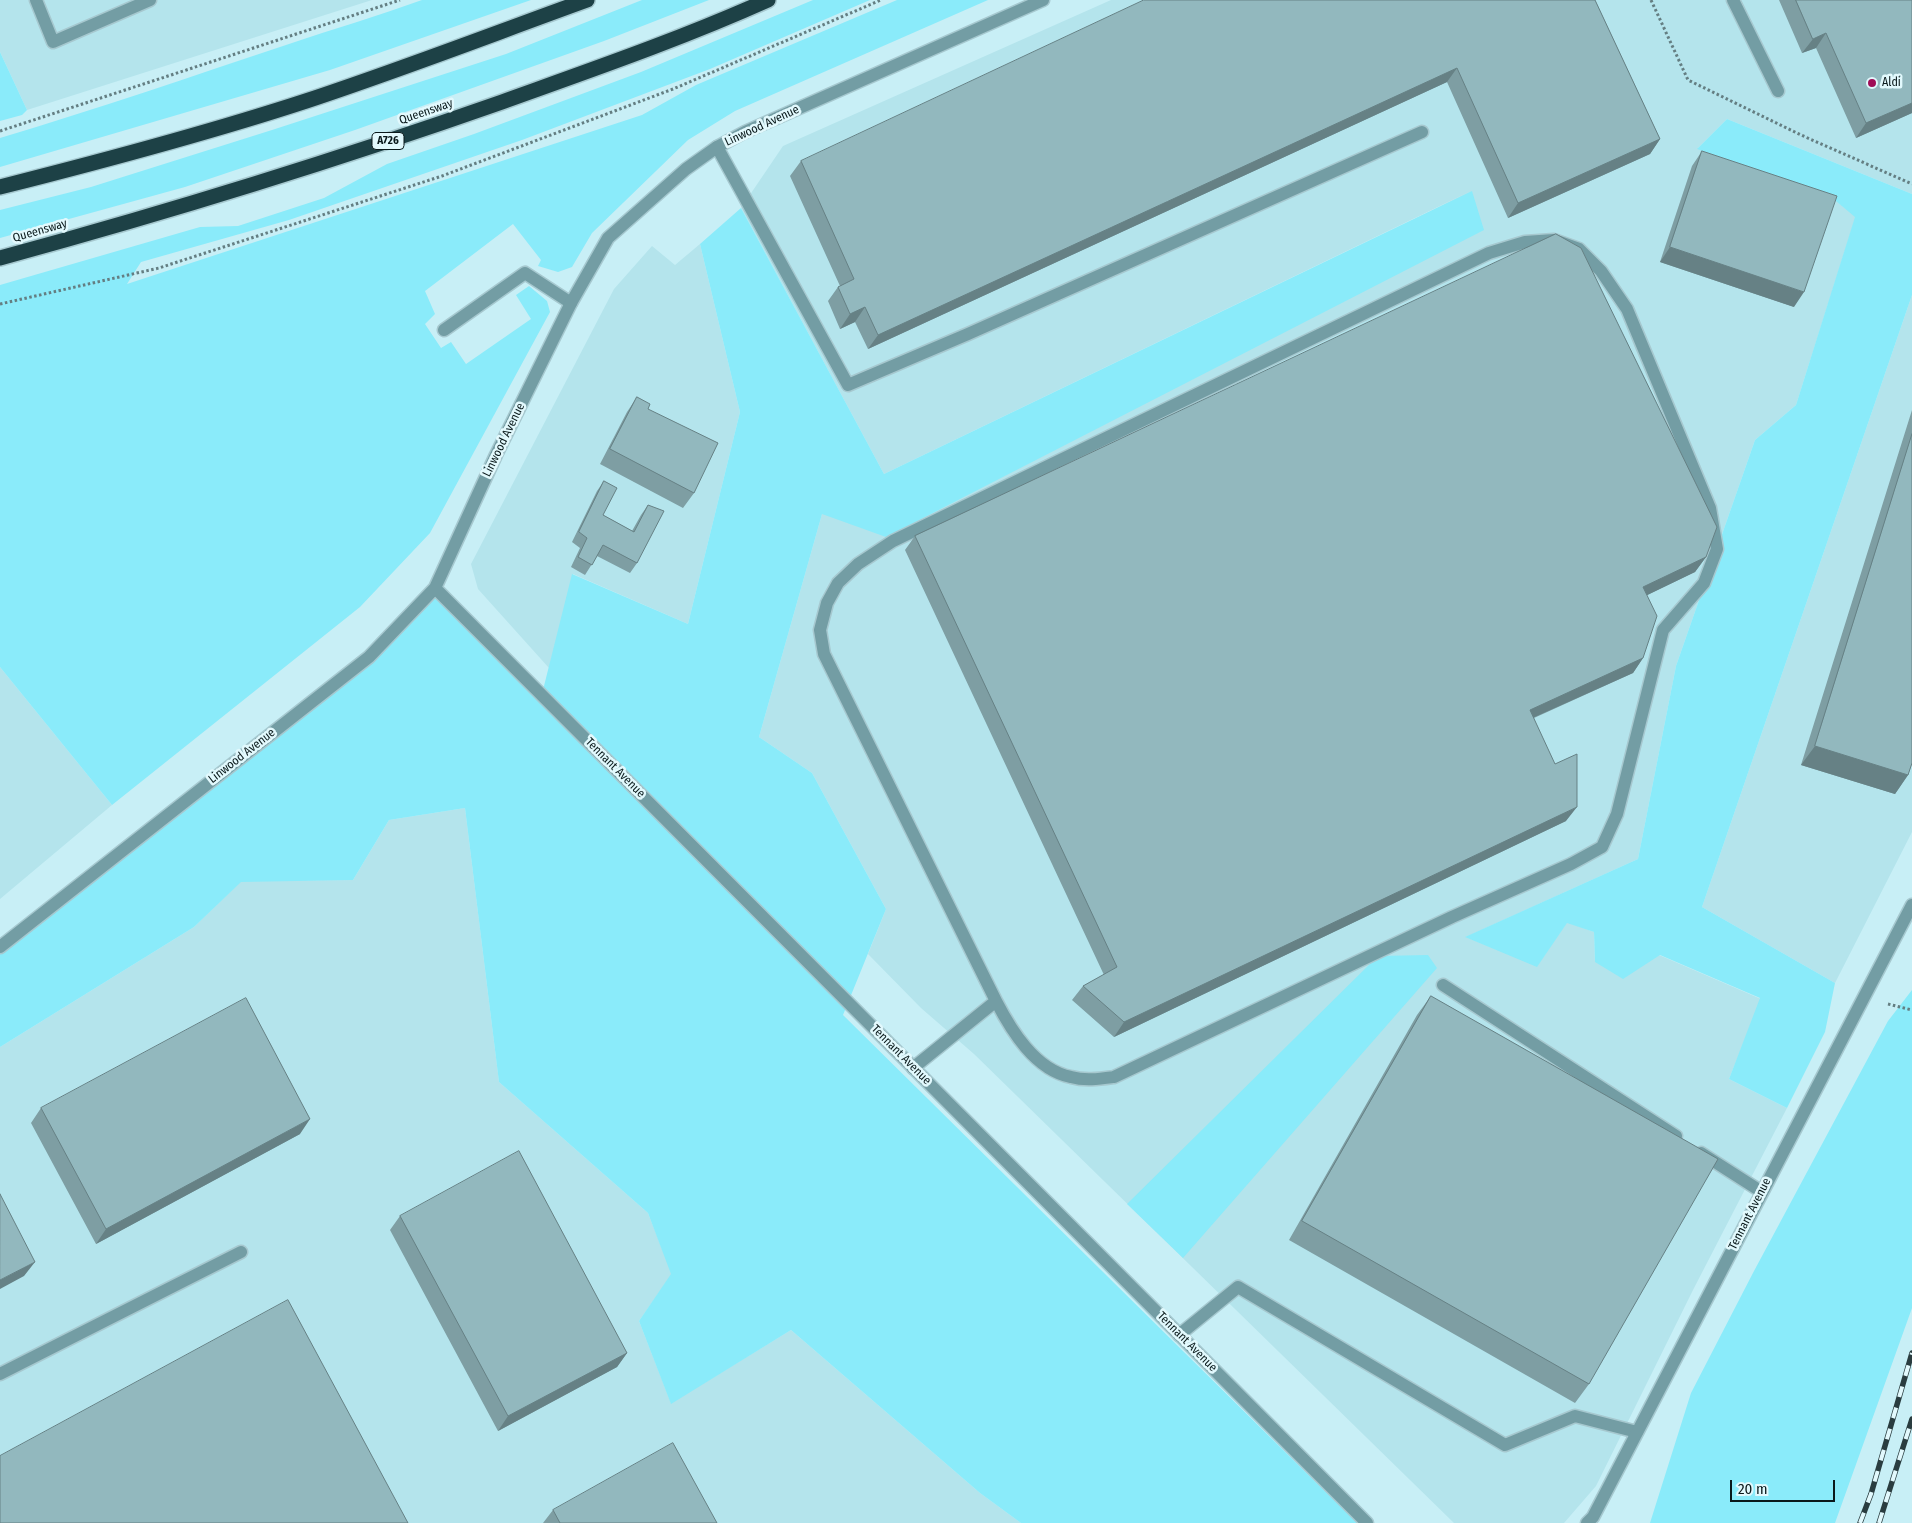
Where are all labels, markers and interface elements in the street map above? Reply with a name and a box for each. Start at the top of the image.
place label: Aldi [1882,76,1901,90]
marker: Aldi [1866,77,1878,89]
street label: Queensway [397,96,455,128]
street label: Linwood Avenue [722,102,802,150]
road number: A726 [372,132,404,150]
street label: Queensway [11,216,69,246]
street label: Linwood Avenue [480,401,528,479]
street label: Linwood Avenue [206,726,278,786]
street label: Tennant Avenue [582,735,648,801]
street label: Tennant Avenue [868,1022,934,1088]
street label: Tennant Avenue [1726,1176,1774,1252]
street label: Tennant Avenue [1154,1309,1220,1375]
scale bar [1732,1470,1837,1502]
text: 20 m [1738,1480,1768,1498]

